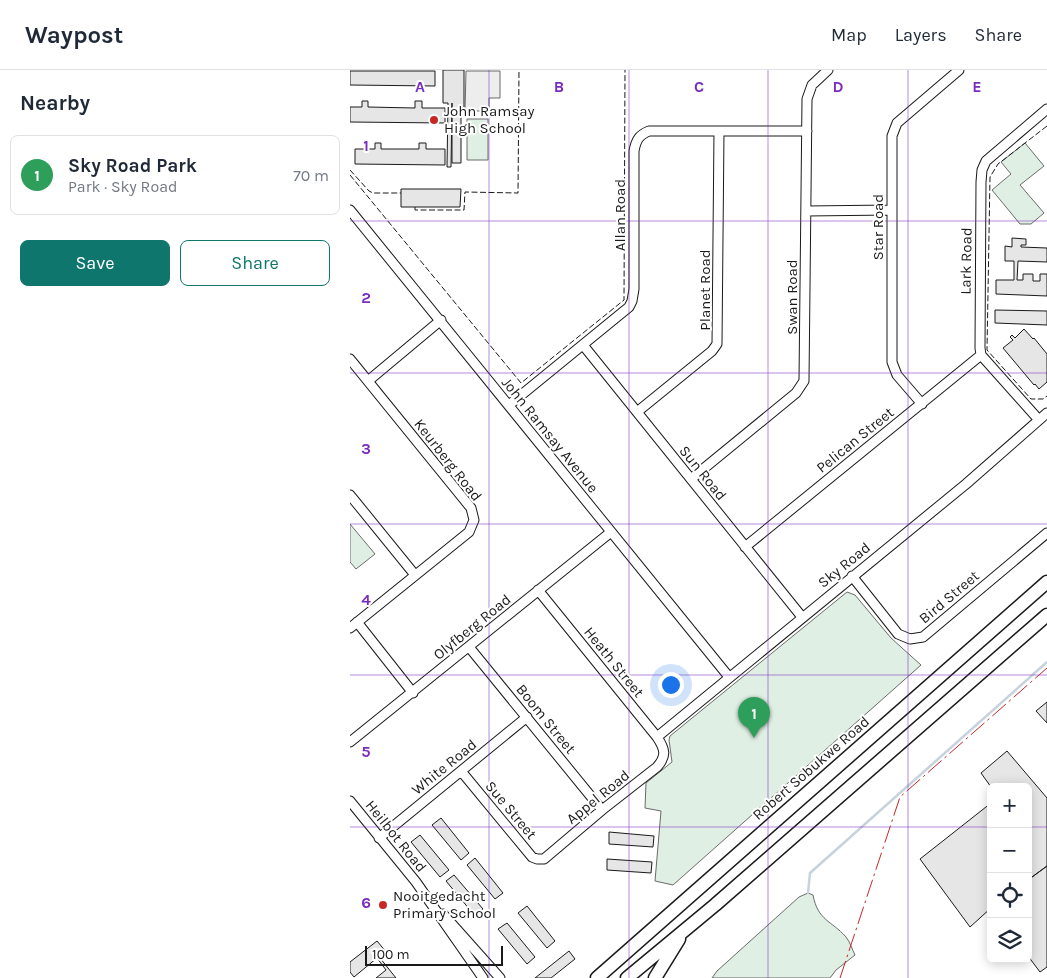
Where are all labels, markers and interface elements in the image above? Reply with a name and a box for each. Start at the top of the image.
text: Waypost [25,21,123,49]
text: Map [831,24,867,46]
text: Layers [895,24,947,46]
text: Share [975,24,1022,46]
text: A [415,77,425,96]
text: B [554,77,564,96]
text: C [694,77,704,96]
text: D [833,77,844,96]
text: E [972,77,982,96]
text: Nearby [20,91,90,115]
place label: John Ramsay High School [444,102,535,137]
marker: John Ramsay High School [428,114,440,126]
text: 1 [363,136,369,155]
text: Sky Road Park [68,155,197,177]
text: 1 [34,166,40,185]
text: 70 m [293,166,329,185]
text: Park · Sky Road [68,177,177,196]
street label: Allan Road [611,179,629,251]
street label: Star Road [869,194,887,260]
street label: Lark Road [956,227,976,295]
button: Save [20,240,170,286]
button: Share [180,240,330,286]
street label: Planet Road [696,249,714,331]
street label: Swan Road [783,259,801,335]
text: 2 [361,288,371,307]
street label: John Ramsay Avenue [498,374,602,496]
street label: Pelican Street [813,403,898,477]
street label: Keurberg Road [410,415,486,505]
text: 3 [361,439,371,458]
street label: Sun Road [675,442,731,504]
street label: Sky Road [814,538,874,592]
street label: Bird Street [915,566,983,627]
text: 4 [361,590,371,609]
street label: Olyfberg Road [430,590,514,664]
street label: Heath Street [580,623,648,701]
your location [658,672,684,698]
street label: Boom Street [512,681,580,758]
pin: 1 [738,697,770,738]
street label: Robert Sobukwe Road [749,712,873,824]
street label: White Road [408,735,480,799]
text: 5 [361,742,371,761]
street label: Appel Road [563,766,633,828]
street label: Sue Street [481,777,541,843]
map controls [987,783,1032,963]
button: + [987,783,1032,828]
street label: Heilbot Road [362,796,430,876]
button: − [987,828,1032,873]
button: locate [987,873,1032,918]
place label: Nooitgedacht Primary School [393,887,496,922]
text: 6 [361,893,371,912]
marker: Nooitgedacht Primary School [377,899,389,911]
button: layers [987,918,1032,963]
scale bar [365,943,502,966]
text: 100 m [372,946,410,963]

